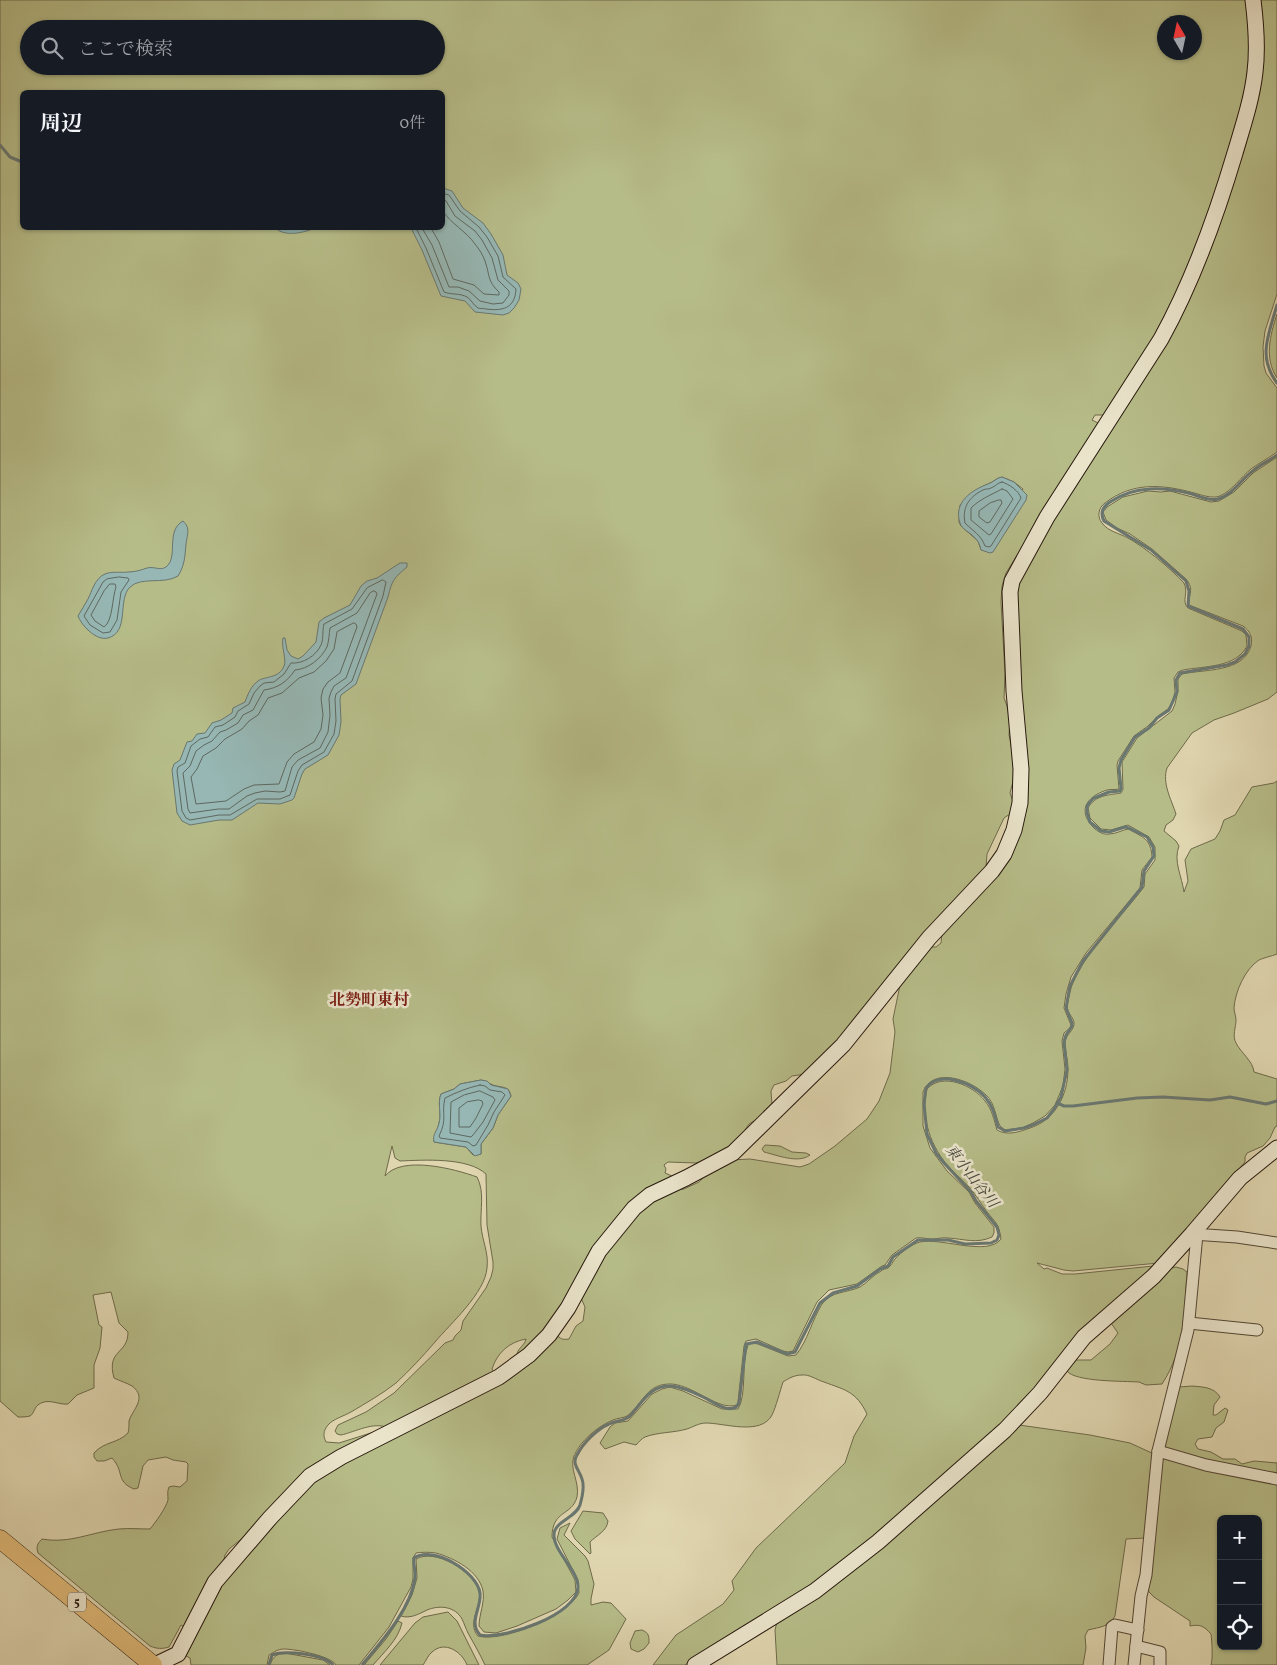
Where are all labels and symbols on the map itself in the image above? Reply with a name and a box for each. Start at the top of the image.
north arrow [1157,15,1202,60]
district label: 北勢町東村 [329,990,409,1012]
water label: 東小山谷川 [939,1141,1003,1215]
road number: 5 [68,1592,86,1611]

